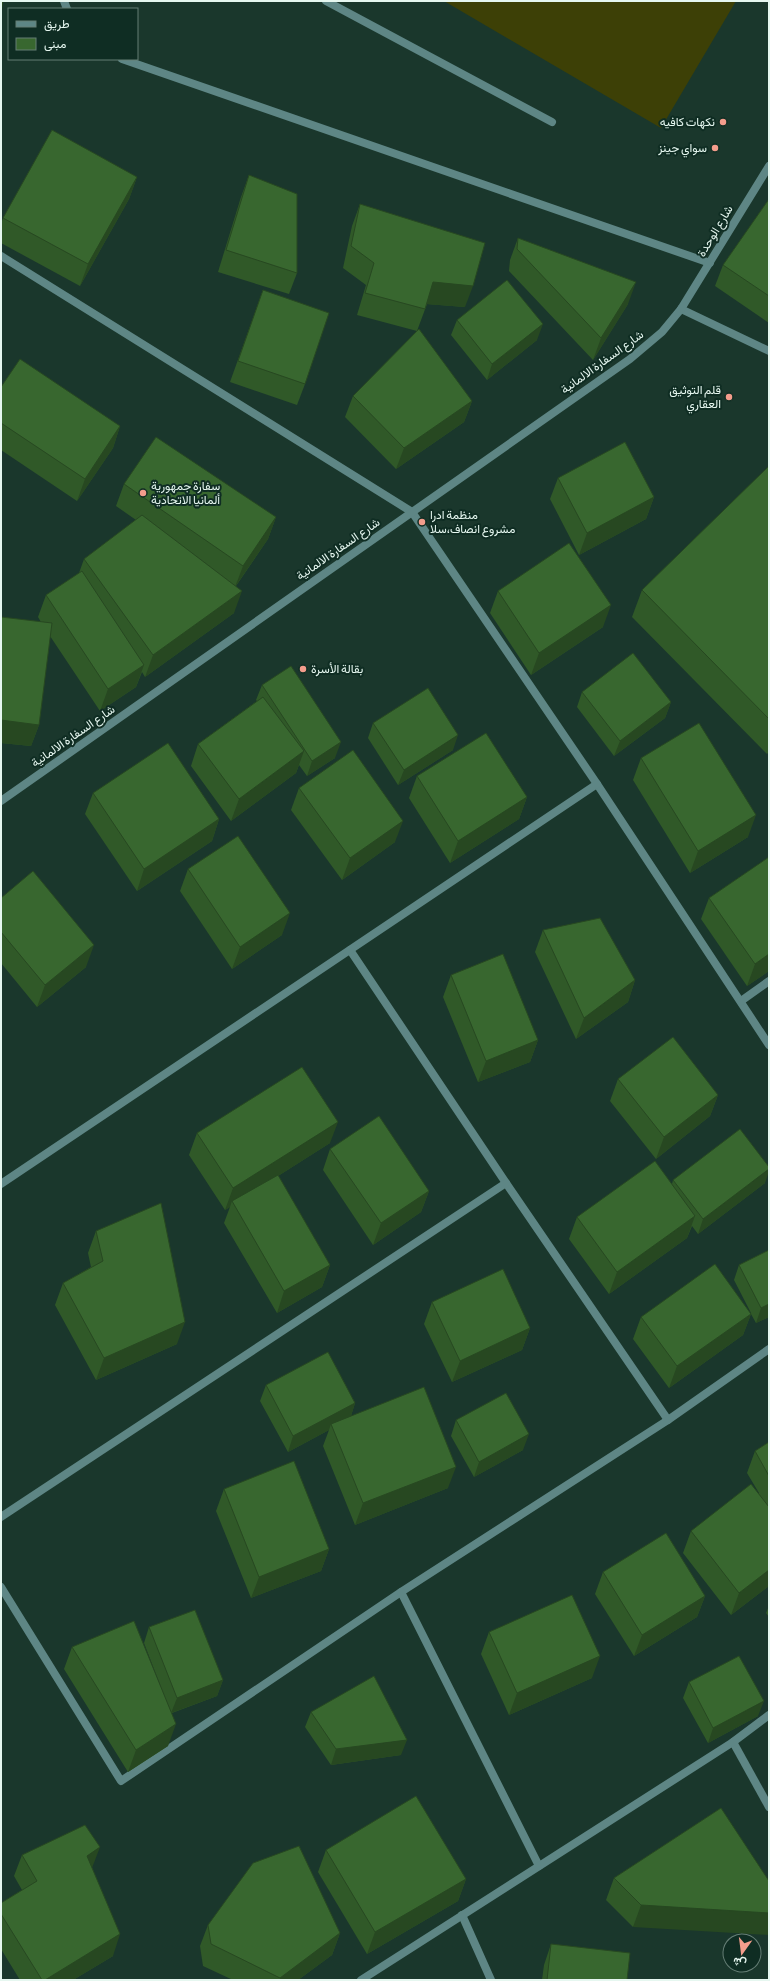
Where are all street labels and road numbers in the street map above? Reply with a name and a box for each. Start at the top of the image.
street label: شارع الوحدة [694,203,737,260]
street label: شارع السفارة الالمانية [558,327,647,398]
street label: شارع السفارة الالمانية [294,515,384,585]
street label: شارع السفارة الالمانية [29,702,119,772]

